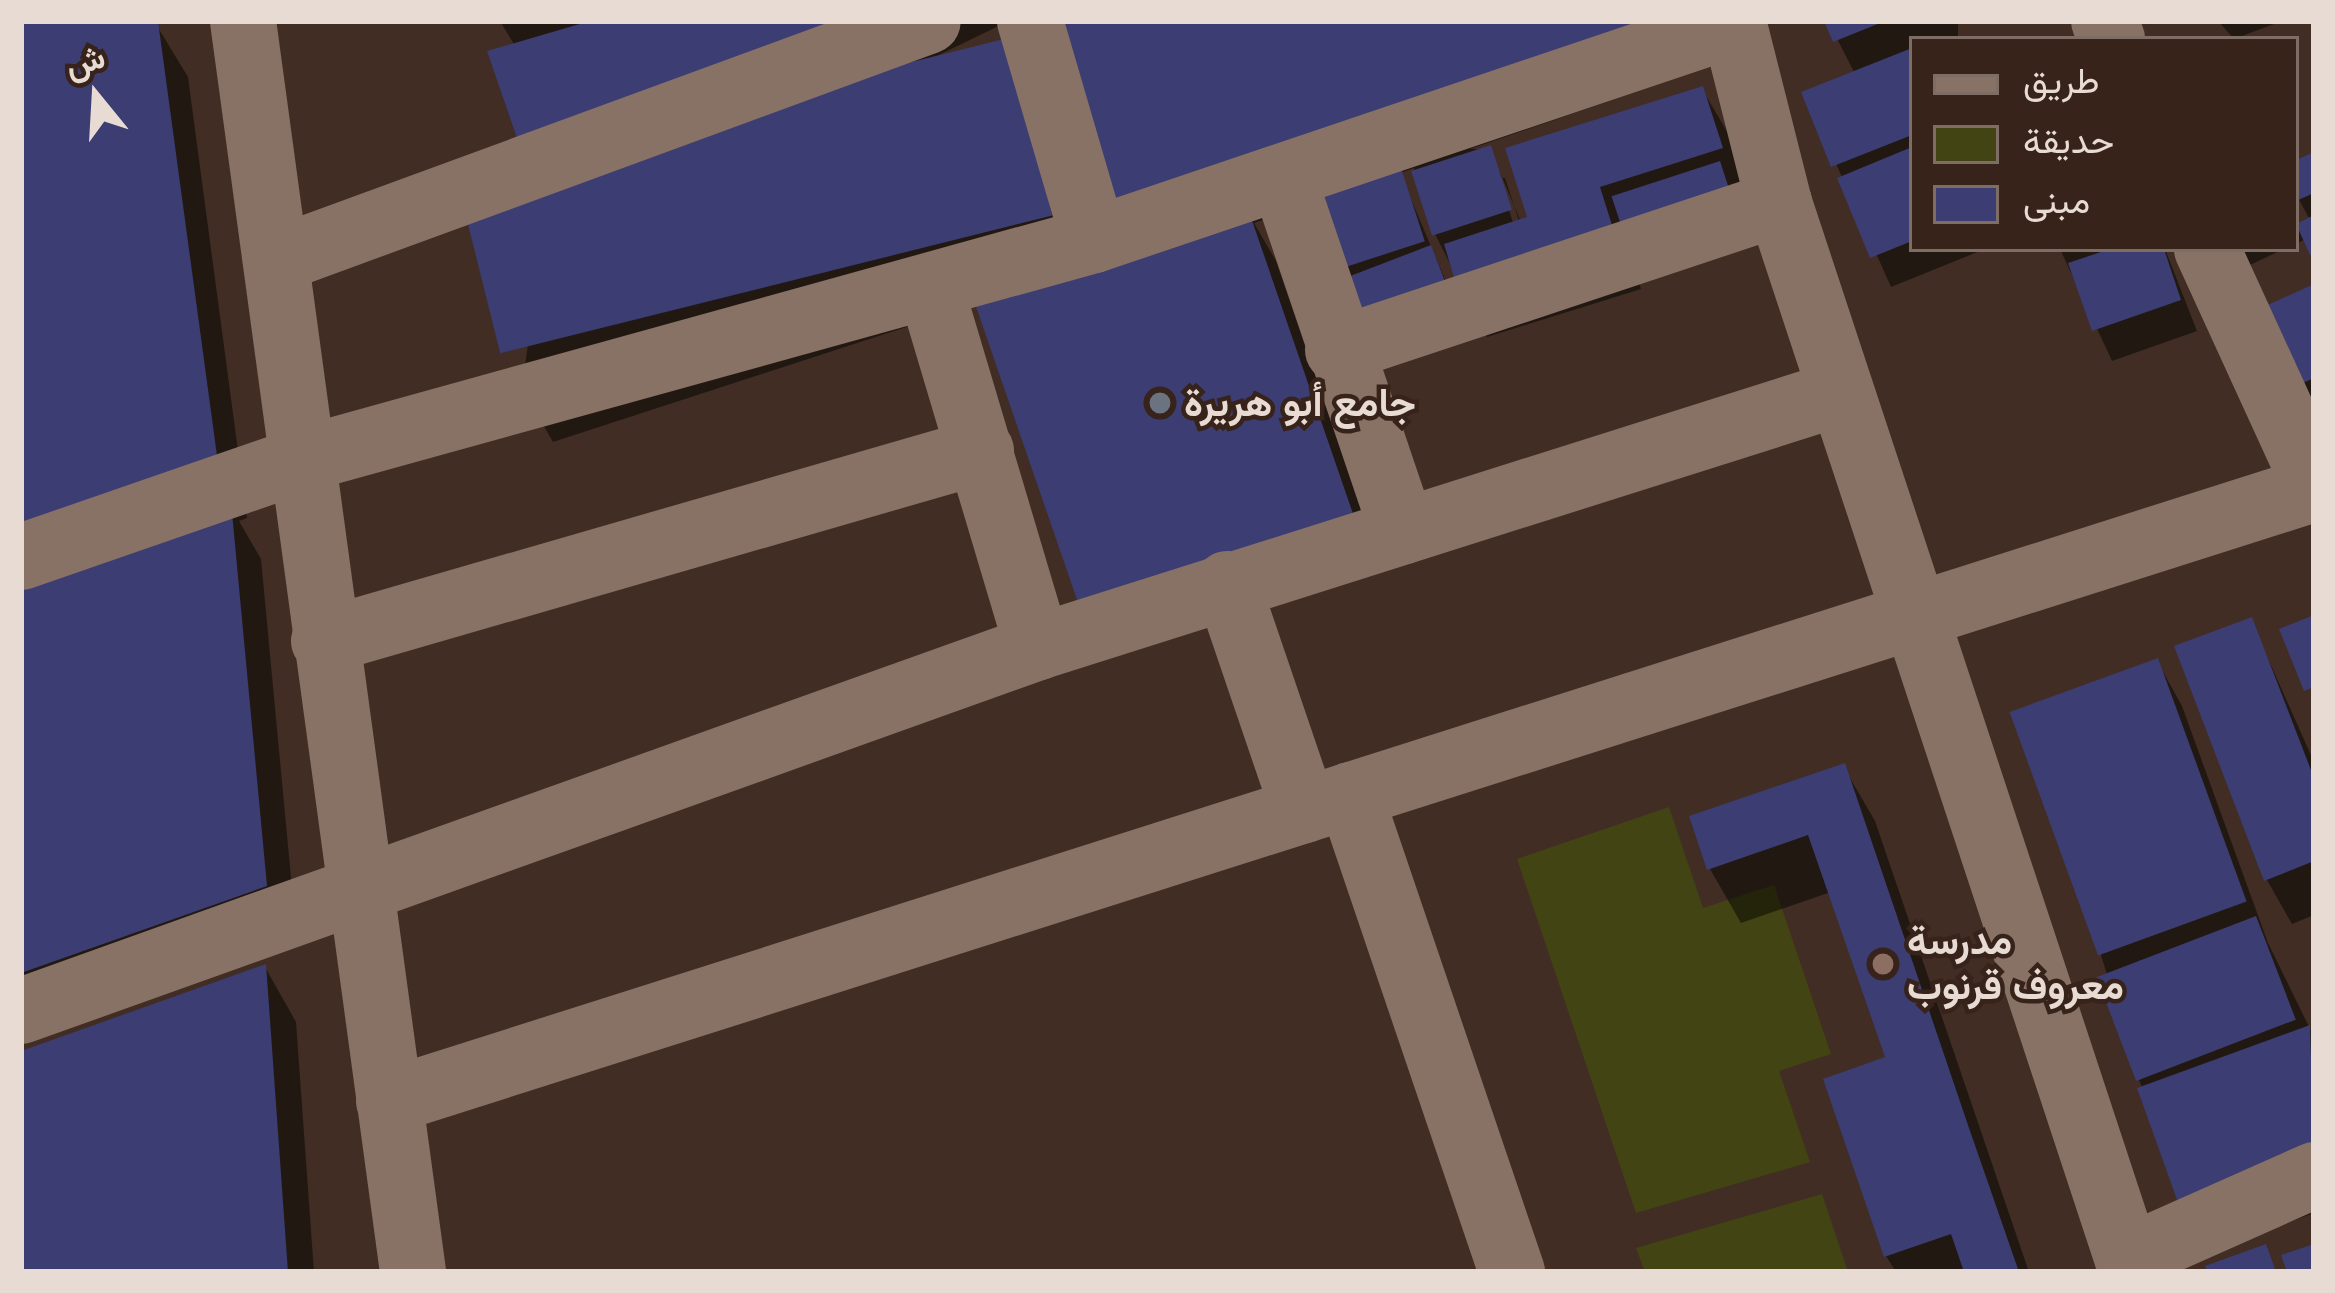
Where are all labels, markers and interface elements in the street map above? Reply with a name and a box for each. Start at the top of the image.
north arrow [36,36,156,156]
legend [1909,36,2299,252]
text: ش [60,38,109,85]
text: طريق [2023,60,2099,101]
text: حديقة [2023,120,2114,161]
text: مبنى [2023,180,2090,221]
place label: جامع أبو هريرة [1184,380,1416,426]
marker: جامع أبو هريرة [1147,390,1173,416]
place label: مدرسة معروف قرنوب [1907,919,2124,1010]
marker: مدرسة معروف قرنوب [1870,951,1896,977]

